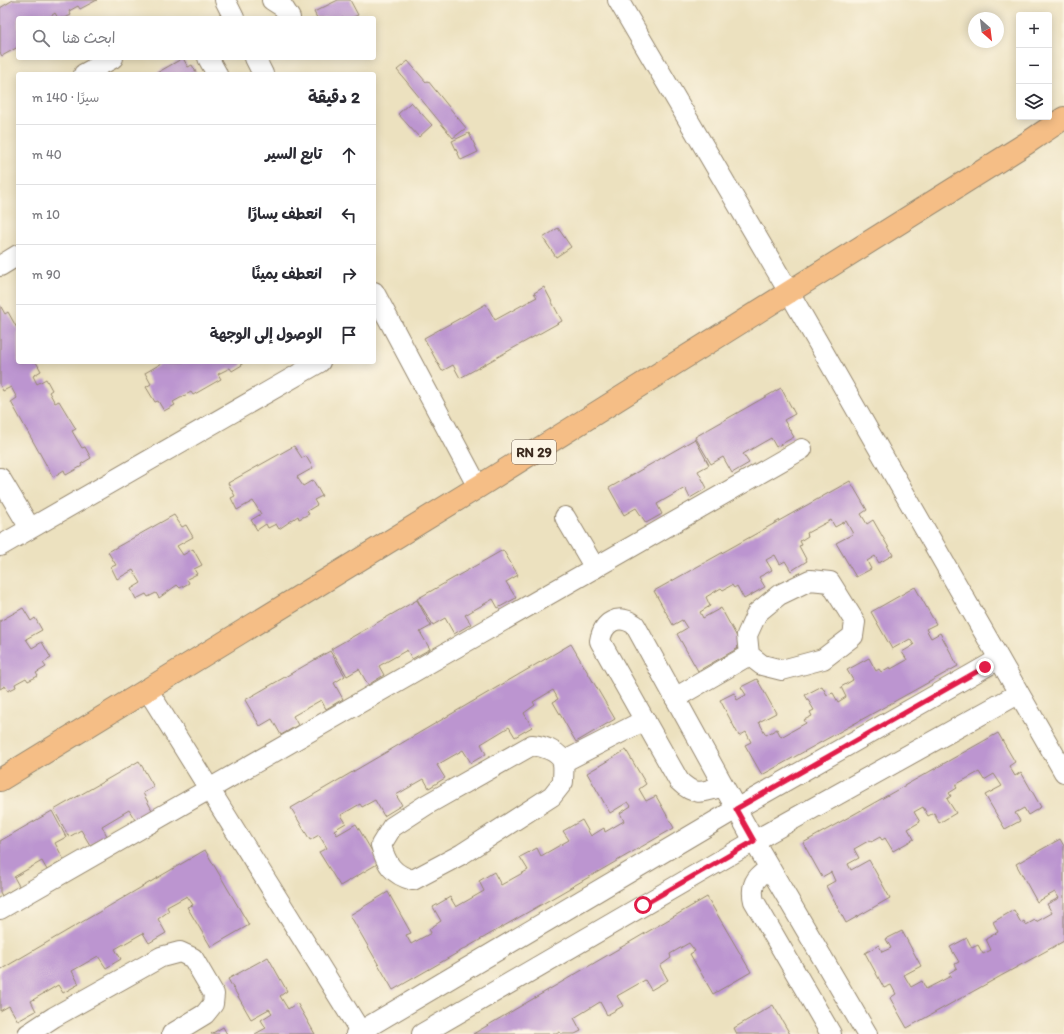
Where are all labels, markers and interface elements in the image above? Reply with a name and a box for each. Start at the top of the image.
north arrow [968,12,1004,48]
map controls [1016,12,1052,120]
button: + [1016,12,1052,48]
search box [16,16,376,60]
icon: search [30,27,52,49]
text: ابحث هنا [62,29,116,47]
button: − [1016,48,1052,84]
button: layers [1016,84,1052,120]
text: 2 دقيقة [308,87,360,107]
text: سيرًا · 140 m [32,90,99,105]
icon: ahead [338,144,360,166]
text: تابع السير [265,145,322,163]
text: 40 m [32,147,62,162]
icon: left [338,204,360,226]
text: انعطف يسارًا [248,205,322,223]
text: 10 m [32,207,60,222]
icon: right [338,264,360,286]
text: انعطف يمينًا [252,265,322,283]
text: 90 m [32,267,61,282]
icon: arrive [338,324,360,346]
text: الوصول إلى الوجهة [210,325,322,343]
road number: RN 29 [512,440,556,464]
route end [976,658,994,676]
route start [634,896,652,914]

